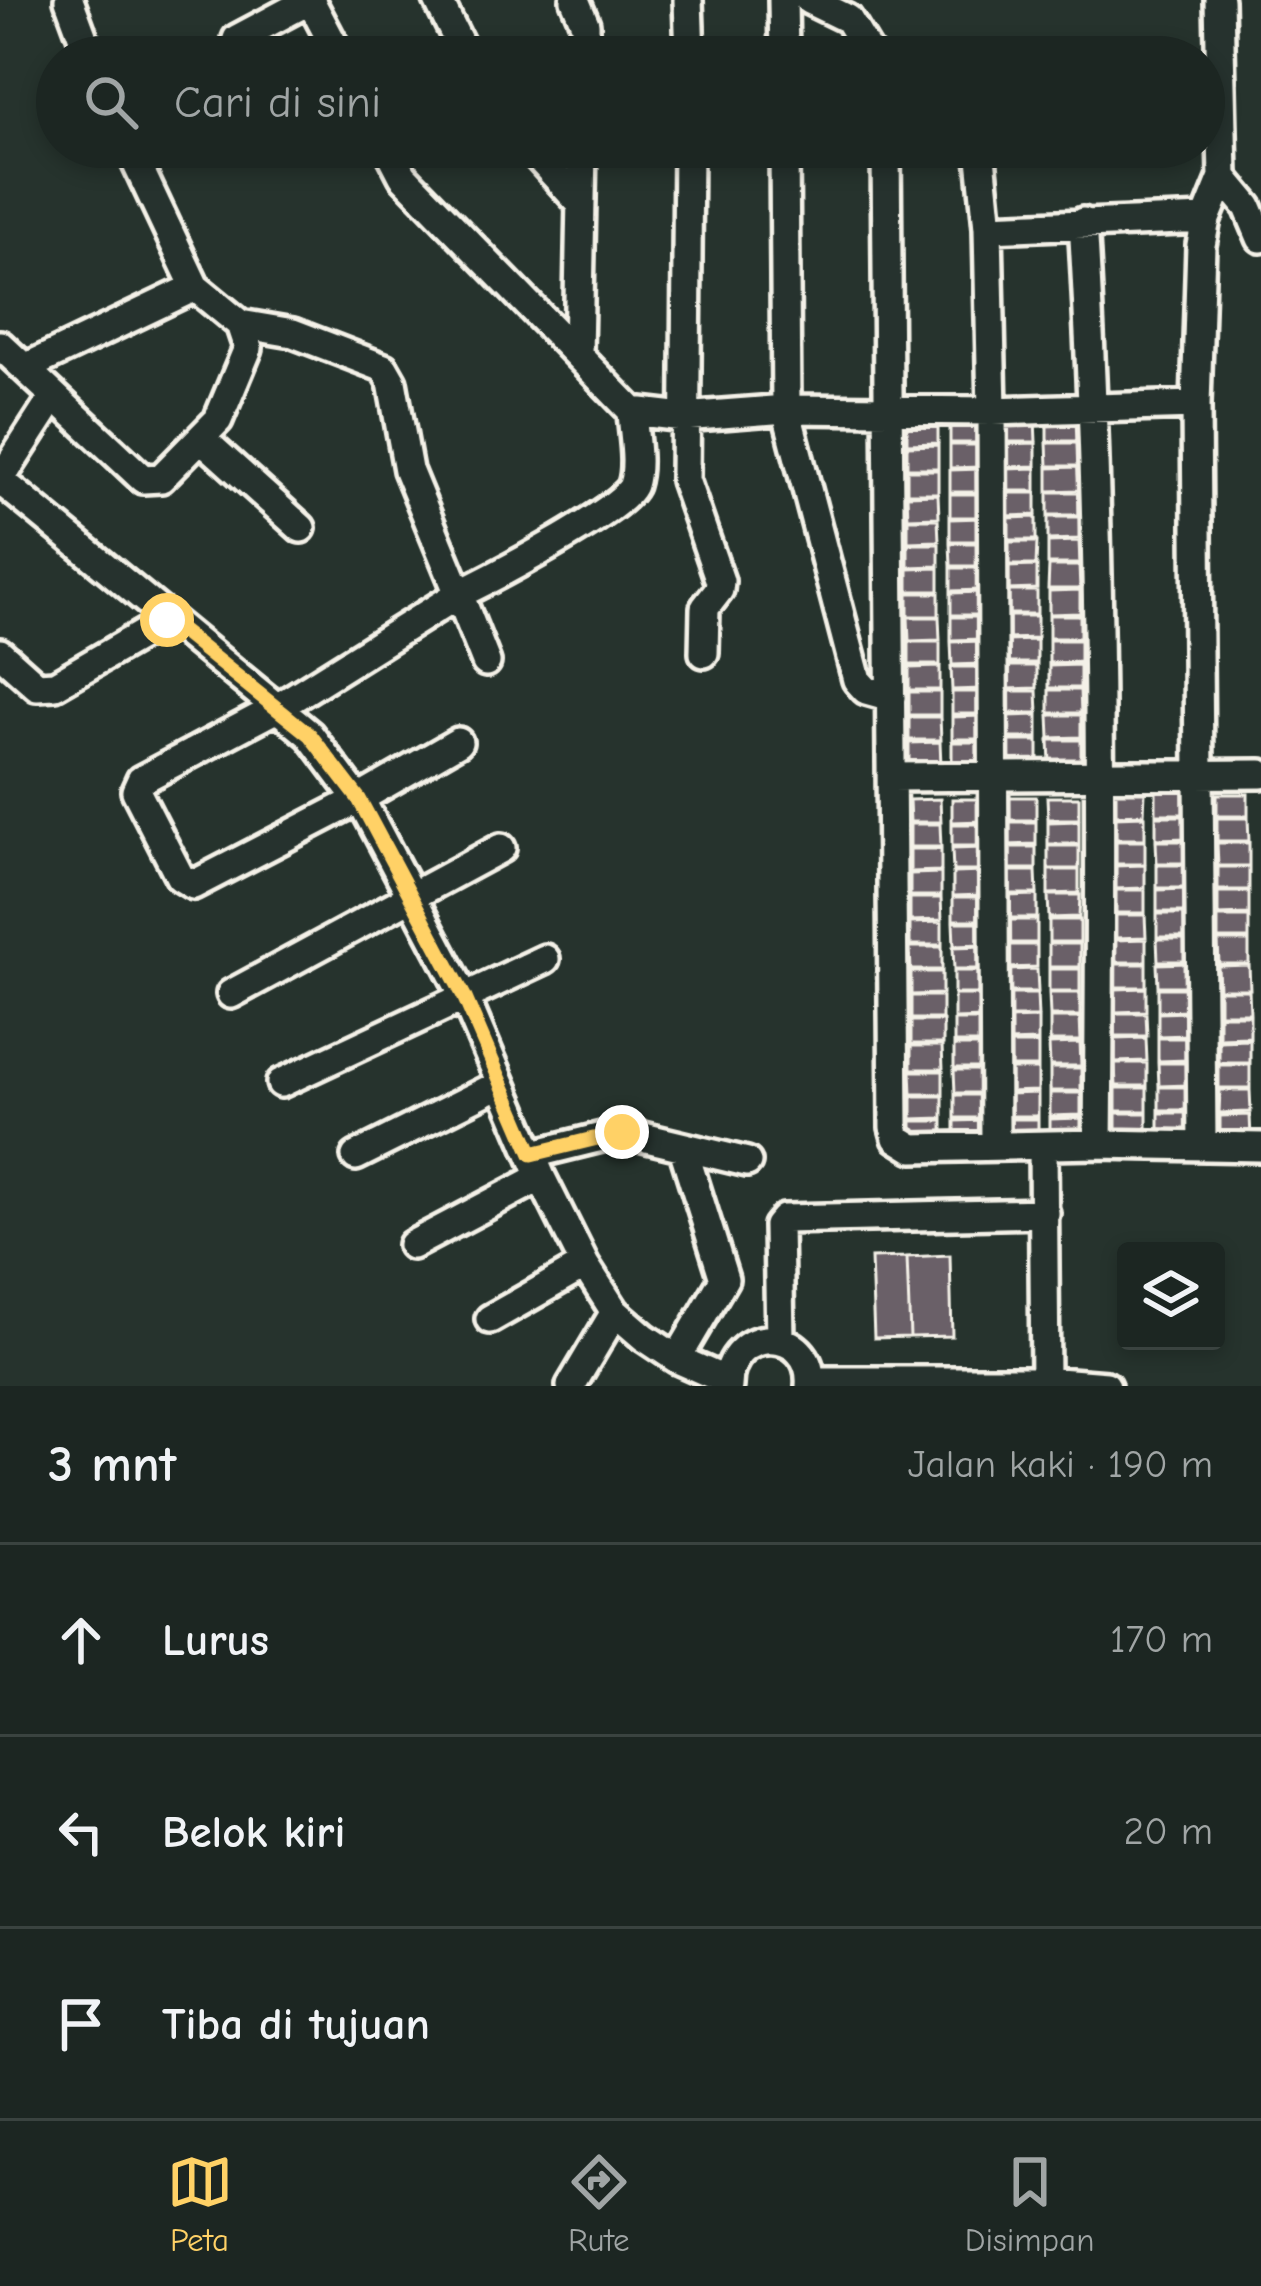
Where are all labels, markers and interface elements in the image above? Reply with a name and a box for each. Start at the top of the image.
search box [36,36,1225,168]
icon: search [78,69,144,135]
text: Cari di sini [174,76,381,128]
route start [140,593,194,647]
route end [595,1105,649,1159]
map controls [1117,1242,1225,1350]
button: layers [1117,1242,1225,1350]
text: 3 mnt [48,1435,176,1494]
text: Jalan kaki · 190 m [908,1442,1213,1487]
icon: ahead [48,1607,114,1673]
text: Lurus [162,1614,269,1666]
text: 170 m [1110,1617,1213,1662]
icon: left [48,1799,114,1865]
text: Belok kiri [162,1806,345,1858]
text: 20 m [1124,1809,1213,1854]
icon: arrive [48,1991,114,2057]
text: Tiba di tujuan [162,1998,430,2050]
tab: Peta [167,2149,233,2259]
tab: Rute [566,2149,632,2259]
tab: Disimpan [965,2149,1094,2259]

